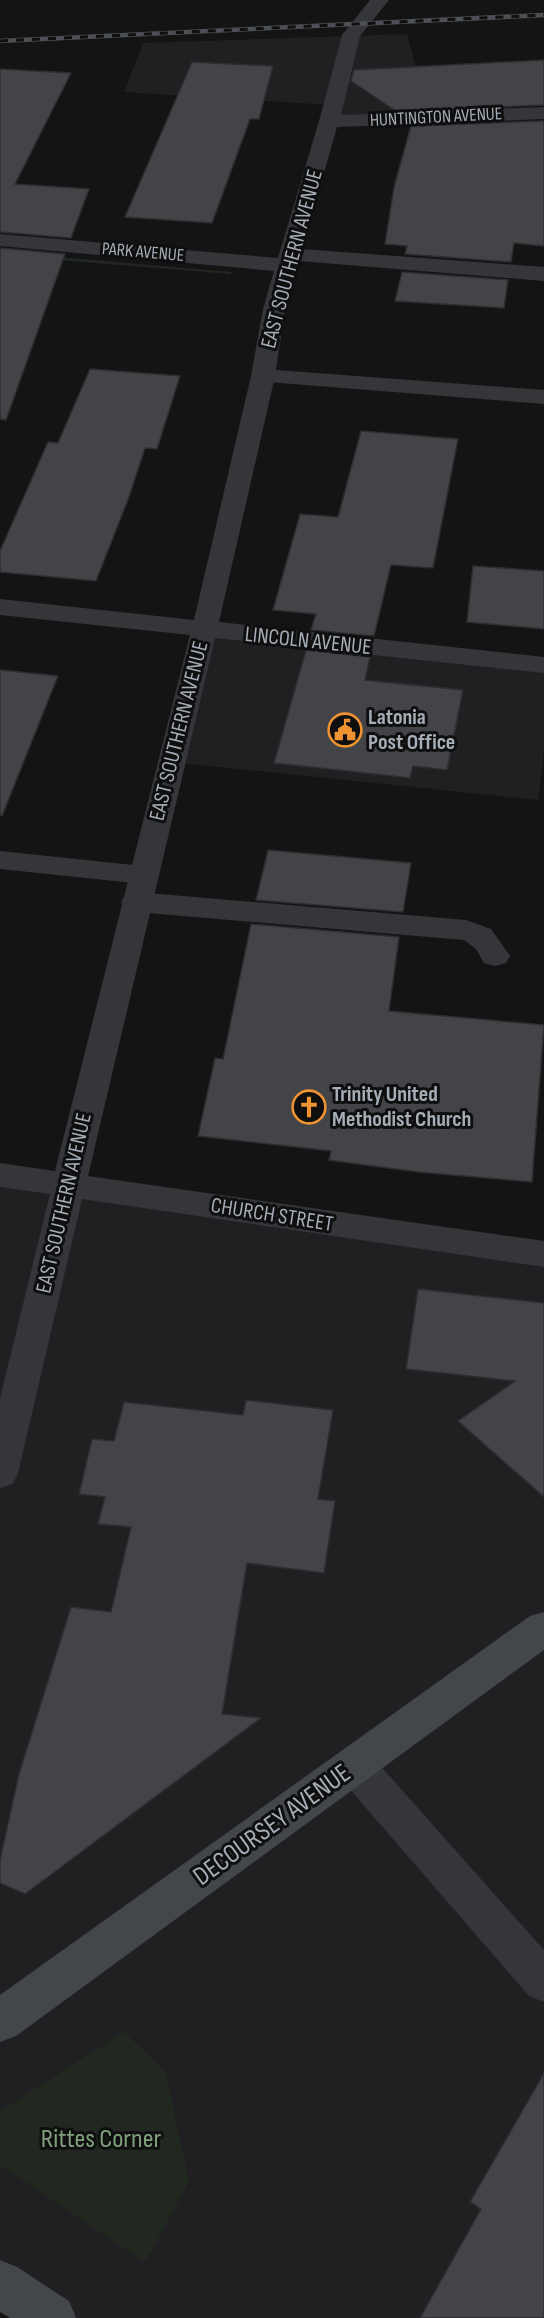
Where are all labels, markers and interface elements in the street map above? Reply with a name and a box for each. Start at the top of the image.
street label: HUNTINGTON AVENUE [369,103,503,131]
street label: EAST SOUTHERN AVENUE [255,167,329,351]
street label: PARK AVENUE [101,238,185,266]
street label: LINCOLN AVENUE [243,621,373,661]
street label: EAST SOUTHERN AVENUE [144,638,214,824]
place label: Latonia Post Office [368,704,455,756]
public building icon: Latonia Post Office [327,712,363,748]
place label: Trinity United Methodist Church [332,1081,471,1133]
church icon: Trinity United Methodist Church [291,1089,327,1125]
street label: EAST SOUTHERN AVENUE [30,1110,98,1296]
street label: CHURCH STREET [209,1192,335,1238]
street label: DECOURSEY AVENUE [187,1757,357,1893]
park label: Rittes Corner [41,2123,162,2155]

